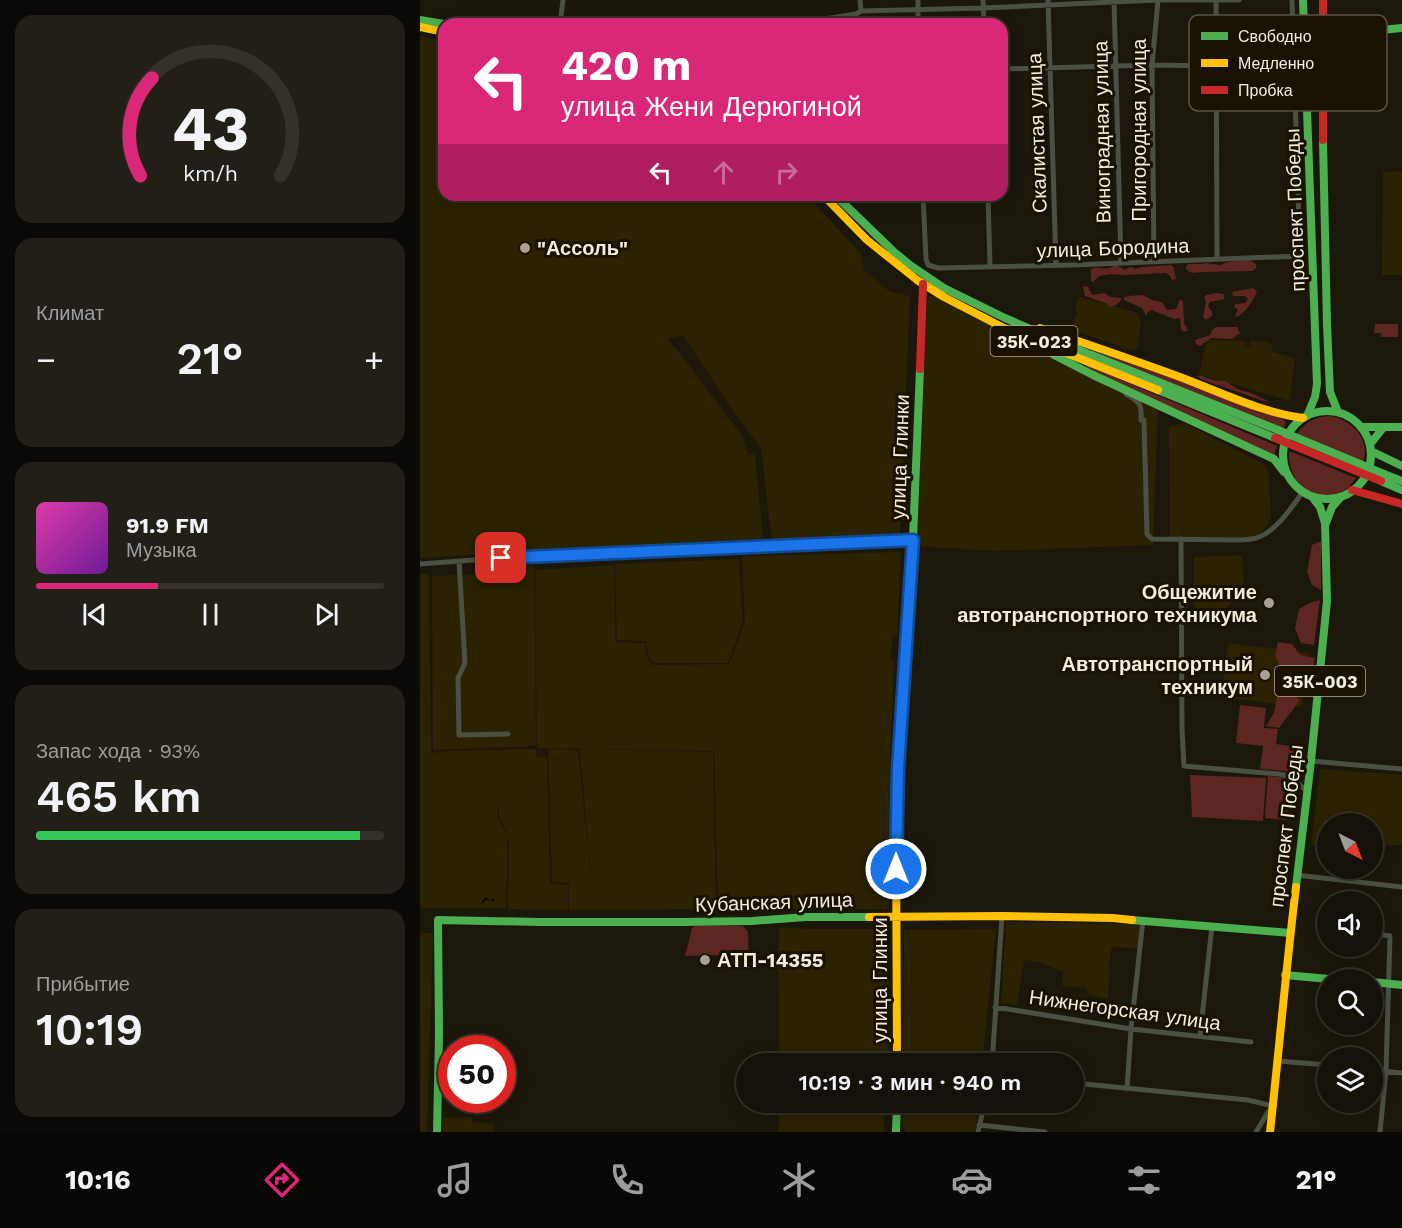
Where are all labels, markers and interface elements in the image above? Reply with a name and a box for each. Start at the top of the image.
legend [1189,15,1387,111]
text: Свободно [1238,27,1312,46]
street label: Пригородная улица [1127,38,1151,221]
street label: Виноградная улица [1088,40,1116,224]
text: 420 m [561,41,691,90]
icon: left [462,42,540,120]
street label: Скалистая улица [1022,52,1052,214]
text: Медленно [1238,54,1314,73]
text: Пробка [1238,81,1293,100]
text: улица Жени Дерюгиной [561,91,862,123]
text: 43 [171,92,249,165]
street label: проспект Победы [1280,128,1310,292]
icon: left [644,156,677,189]
icon: ahead [707,156,740,189]
icon: right [770,156,803,189]
text: km/h [182,162,238,187]
street label: улица Бородина [1036,233,1191,263]
place label: "Ассоль" [537,236,628,260]
marker: "Ассоль" [518,241,532,255]
text: Климат [36,301,104,325]
road number: 35К-023 [990,326,1078,356]
text: 21° [176,332,244,385]
text: − [36,340,56,379]
text: + [364,340,384,379]
street label: улица Глинки [886,394,914,520]
text: 91.9 FM [126,513,209,538]
pin [475,532,526,583]
text: Музыка [126,538,197,562]
icon: arrive [484,541,517,574]
place label: Общежитие автотранспортного техникума [957,580,1258,627]
marker: Общежитие автотранспортного техникума [1262,596,1276,610]
icon: previous [78,598,111,631]
icon: pause [194,598,227,631]
icon: next [310,598,343,631]
place label: Автотранспортный техникум [1061,652,1253,699]
road number: 35К-003 [1275,666,1365,696]
marker: Автотранспортный техникум [1258,668,1272,682]
text: Запас хода · 93% [36,739,200,763]
street label: проспект Победы [1264,743,1308,909]
text: 465 km [36,770,202,823]
north arrow [1317,813,1383,879]
map controls [1317,813,1383,1113]
position arrow [864,837,928,901]
street label: Кубанская улица [695,887,854,917]
button: sound [1317,891,1383,957]
street label: улица Глинки [868,917,892,1043]
place label: АТП-14355 [717,948,824,972]
marker: АТП-14355 [698,953,712,967]
button: search [1317,969,1383,1035]
text: Прибытие [36,972,130,996]
street label: Нижнегорская улица [1028,985,1223,1035]
text: 10:19 [36,1003,143,1056]
speed limit sign: 50 [438,1035,516,1113]
button: layers [1317,1047,1383,1113]
text: 10:19 · 3 мин · 940 m [799,1070,1021,1095]
icon: directions [261,1159,303,1201]
icon: music [434,1159,476,1201]
icon: phone [606,1159,648,1201]
icon: climate [778,1159,820,1201]
icon: car [951,1159,993,1201]
icon: filters [1123,1159,1165,1201]
text: 10:16 [65,1164,131,1196]
text: 21° [1296,1164,1337,1196]

